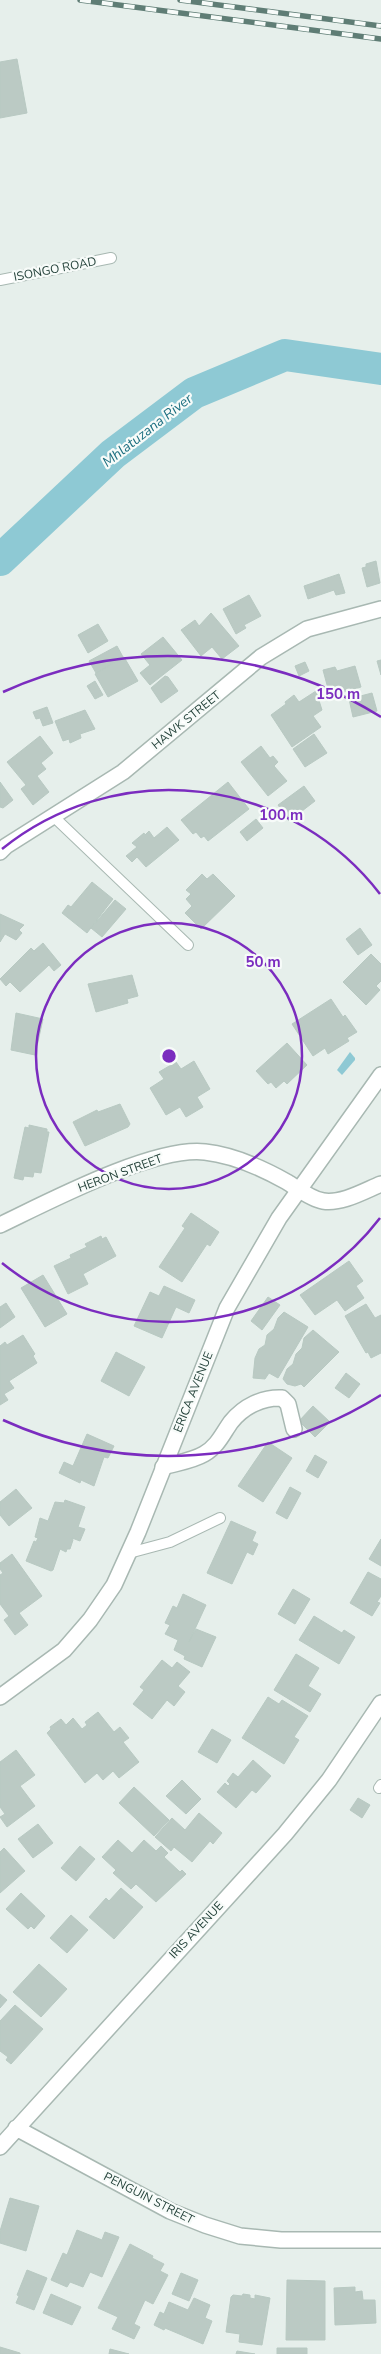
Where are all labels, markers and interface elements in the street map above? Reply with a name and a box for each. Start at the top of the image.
street label: ISONGO ROAD [12,253,98,285]
water label: Mhlatuzana River [98,389,197,472]
text: 150 m [316,684,360,704]
street label: HAWK STREET [148,687,224,753]
text: 100 m [259,805,303,825]
text: 50 m [245,952,281,972]
centre of rings [160,1047,178,1065]
street label: HERON STREET [76,1150,165,1196]
street label: ERICA AVENUE [170,1349,216,1435]
street label: IRIS AVENUE [165,1898,227,1962]
street label: PENGUIN STREET [101,2168,198,2228]

